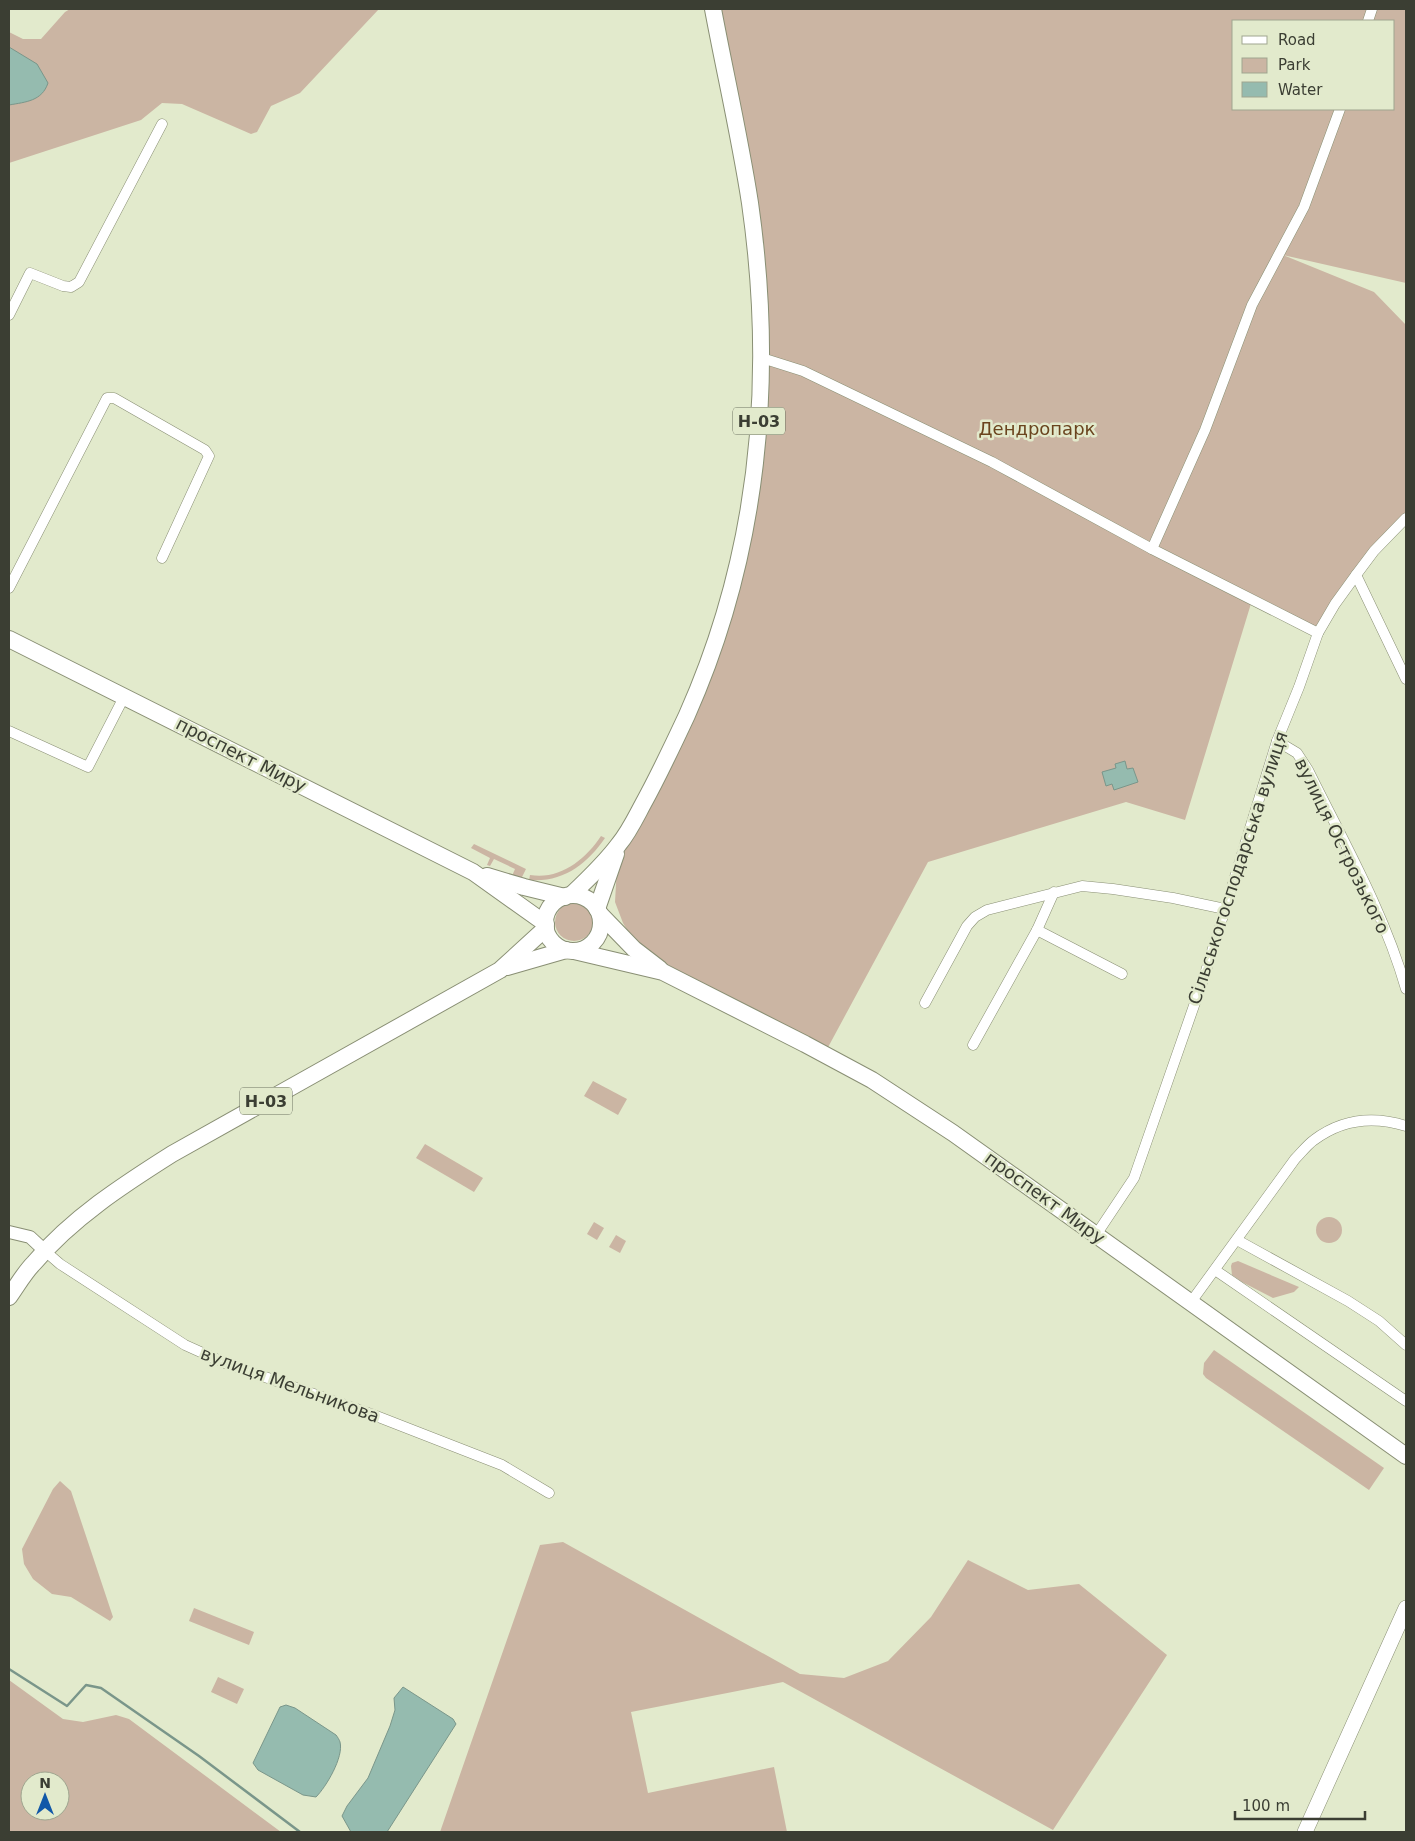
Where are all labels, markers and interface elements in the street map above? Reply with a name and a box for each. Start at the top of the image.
legend [1232,20,1395,110]
text: Road [1278,31,1316,49]
text: Park [1278,56,1311,74]
text: Water [1278,81,1323,99]
road number: Н-03 [733,408,785,434]
park label: Дендропарк [979,418,1096,439]
street label: проспект Миру [173,713,310,797]
street label: Сільськогосподарська вулиця [1183,729,1292,1007]
street label: вулиця Острозького [1291,755,1394,937]
road number: Н-03 [240,1088,292,1114]
street label: проспект Миру [981,1147,1110,1248]
street label: вулиця Мельникова [198,1342,383,1427]
north arrow [20,1771,70,1821]
text: N [39,1775,51,1791]
scale bar [1235,1788,1365,1820]
text: 100 m [1242,1797,1290,1815]

